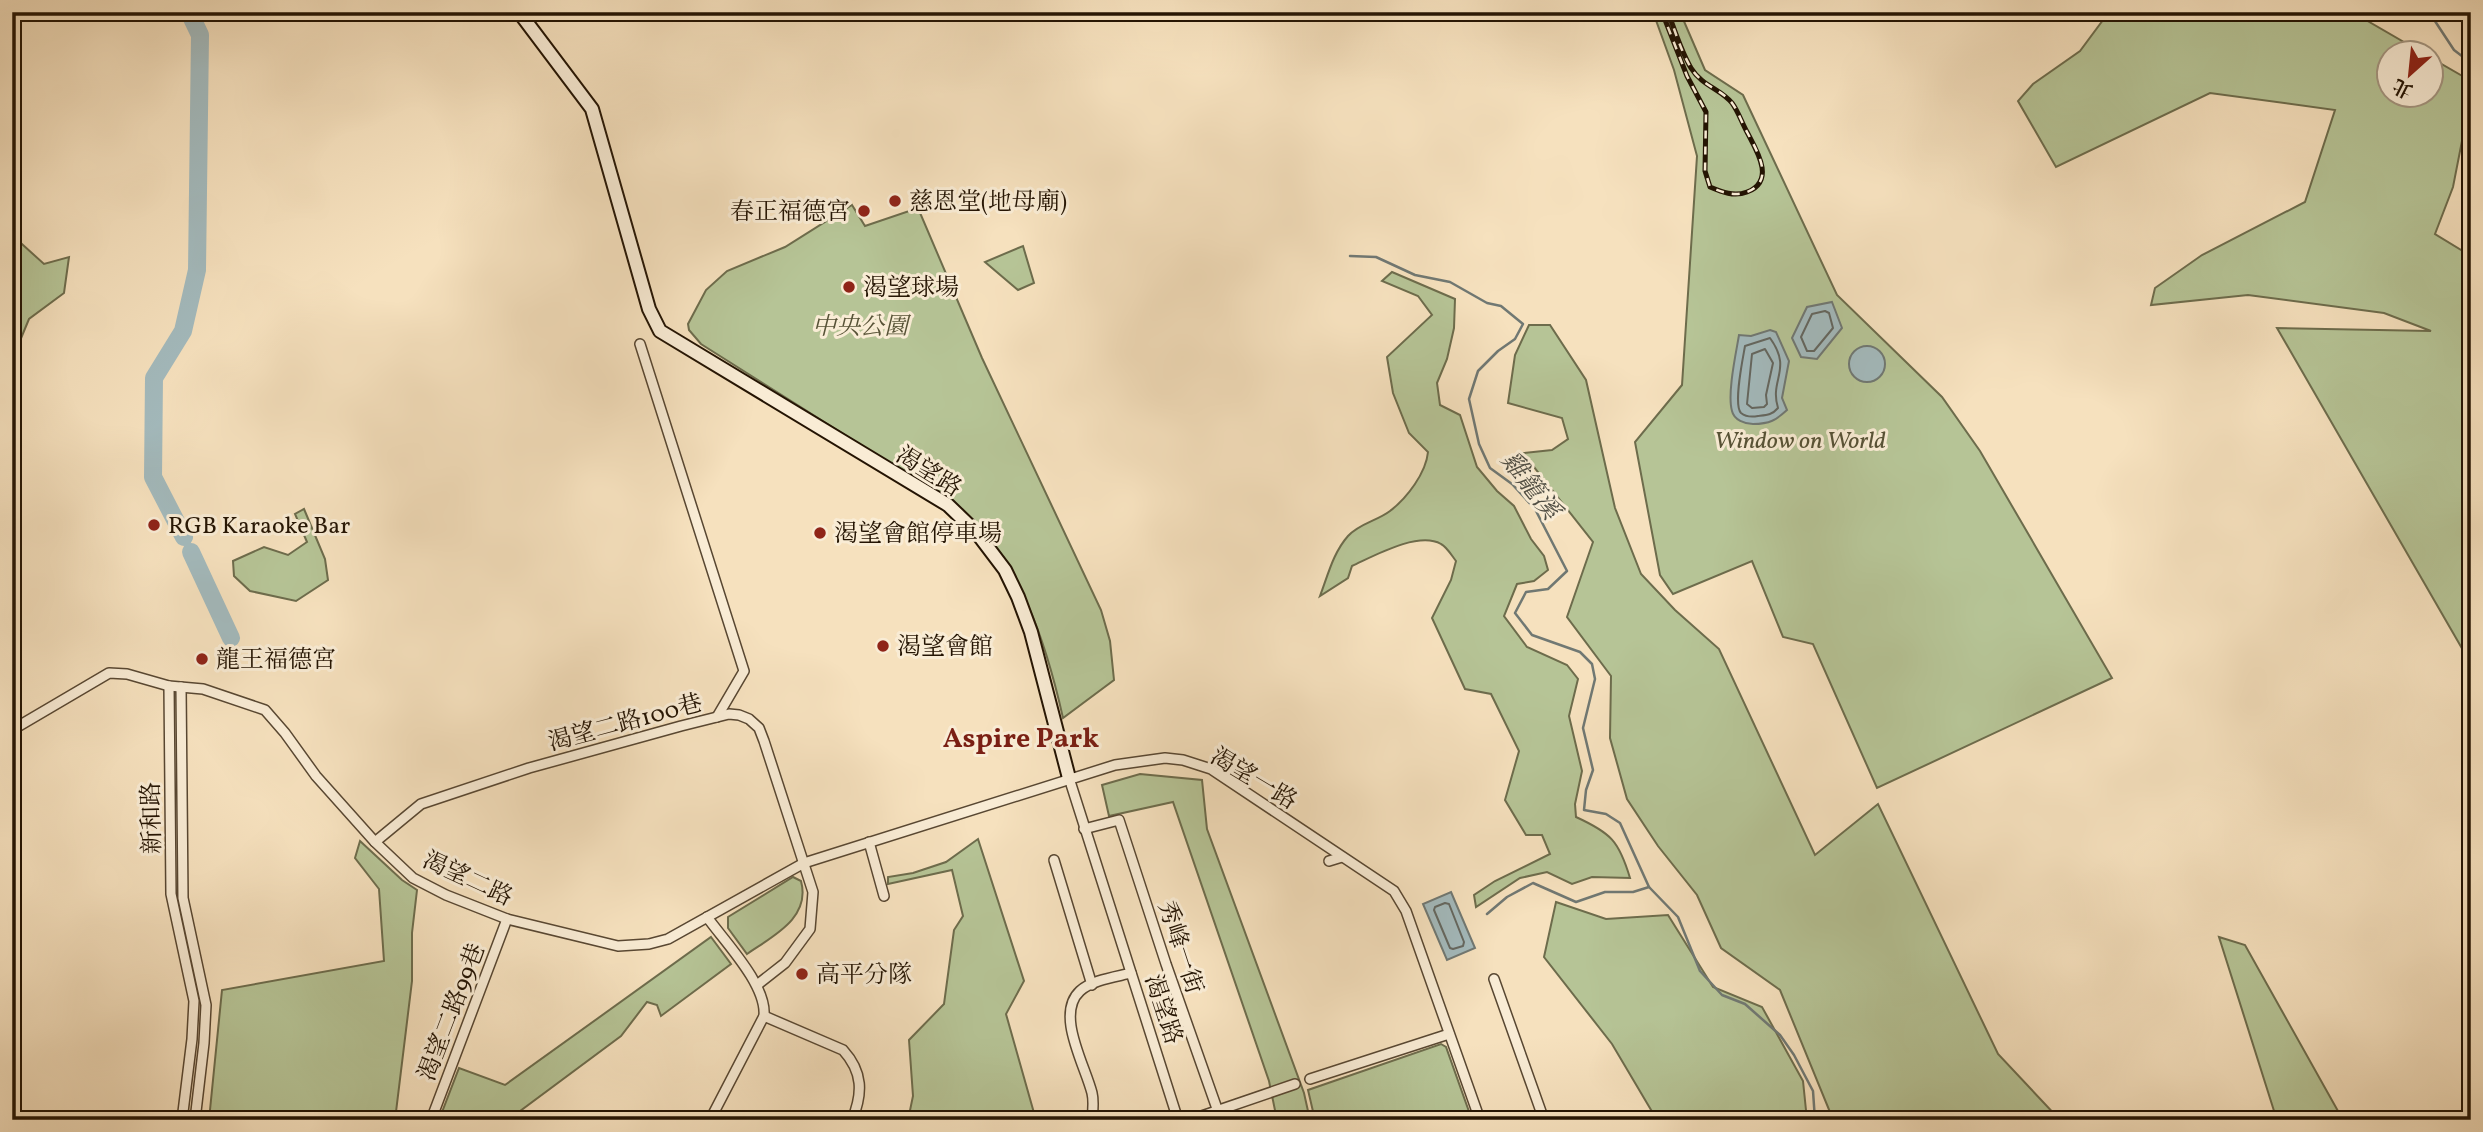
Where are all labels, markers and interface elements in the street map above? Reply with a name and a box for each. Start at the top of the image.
north arrow [2374,38,2444,108]
text: 北 [2389,71,2418,103]
place label: 慈恩堂(地母廟) [909,186,1067,220]
marker: 慈恩堂(地母廟) [887,193,903,209]
place label: 春正福德宮 [730,196,850,230]
marker: 春正福德宮 [856,203,872,219]
place label: 渴望球場 [863,272,959,306]
marker: 渴望球場 [841,279,857,295]
park label: 中央公園 [812,311,912,345]
park label: Window on World [1714,425,1886,459]
street label: 渴望路 [888,439,967,506]
water label: 雞籠溪 [1491,444,1569,530]
place label: RGB Karaoke Bar [168,510,350,544]
marker: RGB Karaoke Bar [146,517,162,533]
place label: 渴望會館停車場 [834,518,1002,552]
marker: 渴望會館停車場 [812,525,828,541]
place label: 渴望會館 [897,631,993,665]
marker: 渴望會館 [875,638,891,654]
place label: 龍王福德宮 [216,644,336,678]
marker: 龍王福德宮 [194,651,210,667]
street label: 渴望二路100巷 [545,687,707,761]
district label: Aspire Park [943,720,1099,759]
street label: 渴望一路 [1203,740,1303,819]
street label: 新和路 [135,782,171,854]
street label: 渴望二路 [416,844,518,916]
street label: 秀峰一街 [1148,897,1210,999]
street label: 渴望二路99巷 [411,939,495,1087]
place label: 高平分隊 [816,959,912,993]
marker: 高平分隊 [794,966,810,982]
street label: 渴望路 [1135,970,1189,1049]

